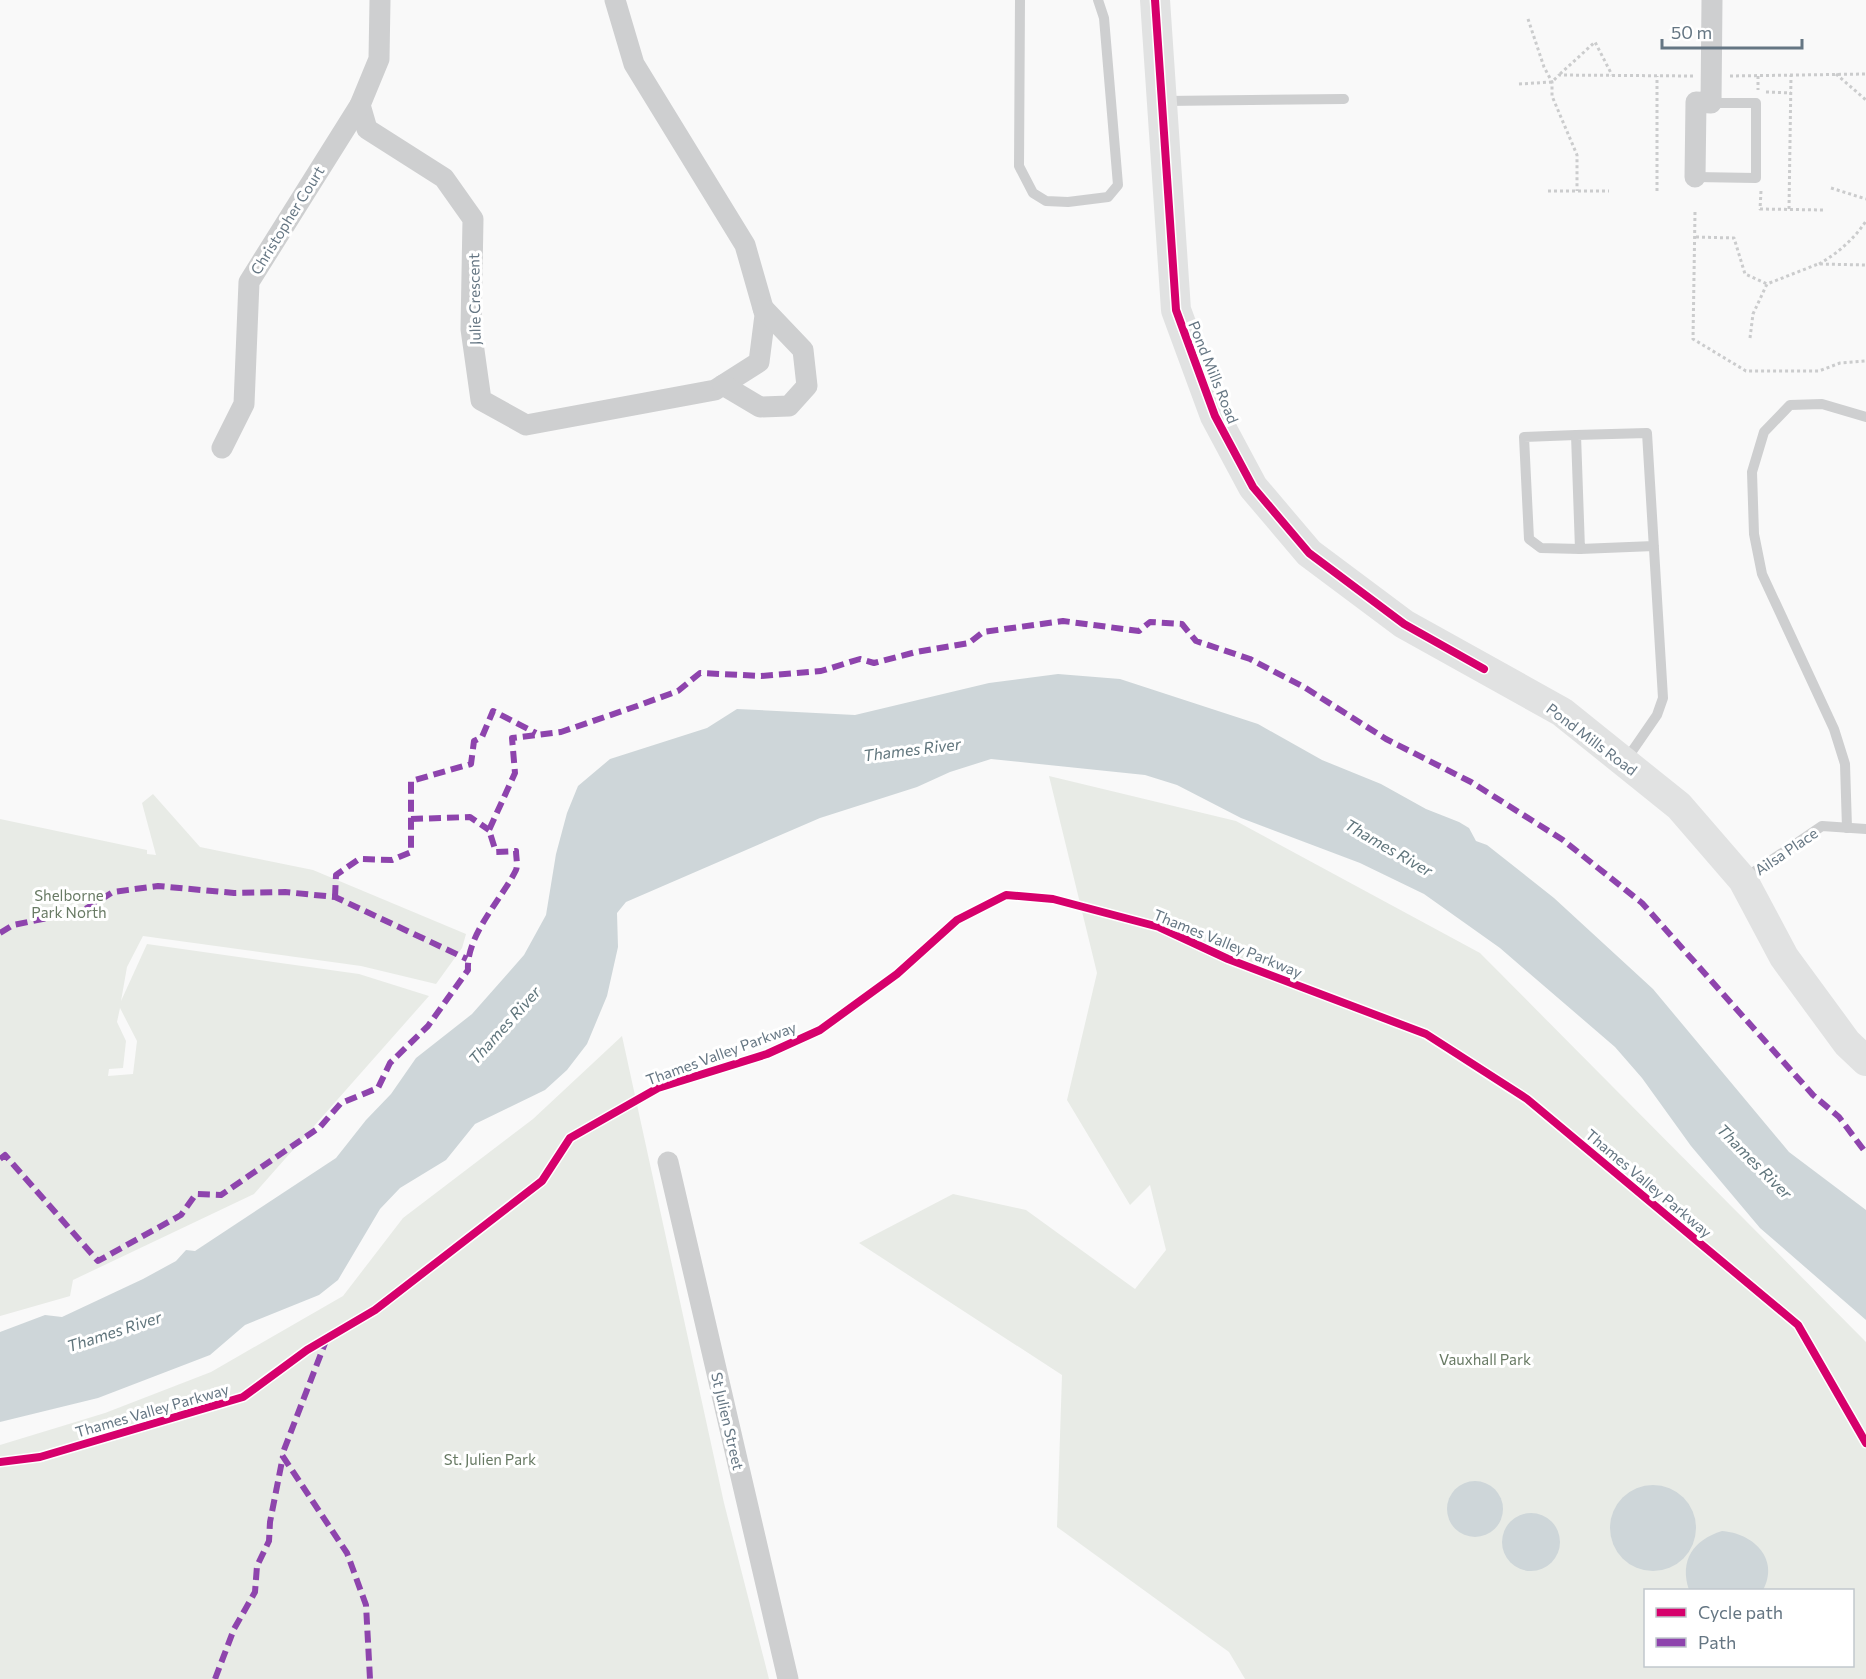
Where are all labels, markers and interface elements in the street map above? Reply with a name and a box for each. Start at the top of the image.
scale bar [1662,12,1802,50]
text: 50 m [1671,21,1712,43]
street label: Christopher Court [246,162,328,278]
street label: Julie Crescent [464,253,484,345]
street label: Pond Mills Road [1185,318,1243,426]
street label: Pond Mills Road [1543,699,1641,779]
water label: Thames River [862,734,963,764]
water label: Thames River [1342,814,1437,880]
street label: Ailsa Place [1751,823,1821,879]
park label: Shelborne Park North [31,886,107,921]
street label: Thames Valley Parkway [1151,905,1305,981]
water label: Thames River [464,982,544,1068]
street label: Thames Valley Parkway [643,1017,799,1089]
water label: Thames River [1714,1120,1797,1203]
street label: Thames Valley Parkway [1582,1125,1716,1241]
water label: Thames River [64,1307,164,1355]
park label: Vauxhall Park [1439,1350,1531,1368]
street label: St Julien Street [708,1370,748,1472]
street label: Thames Valley Parkway [73,1379,231,1441]
park label: St. Julien Park [444,1450,536,1468]
legend [1644,1589,1854,1667]
text: Cycle path [1698,1601,1783,1623]
text: Path [1698,1631,1736,1653]

